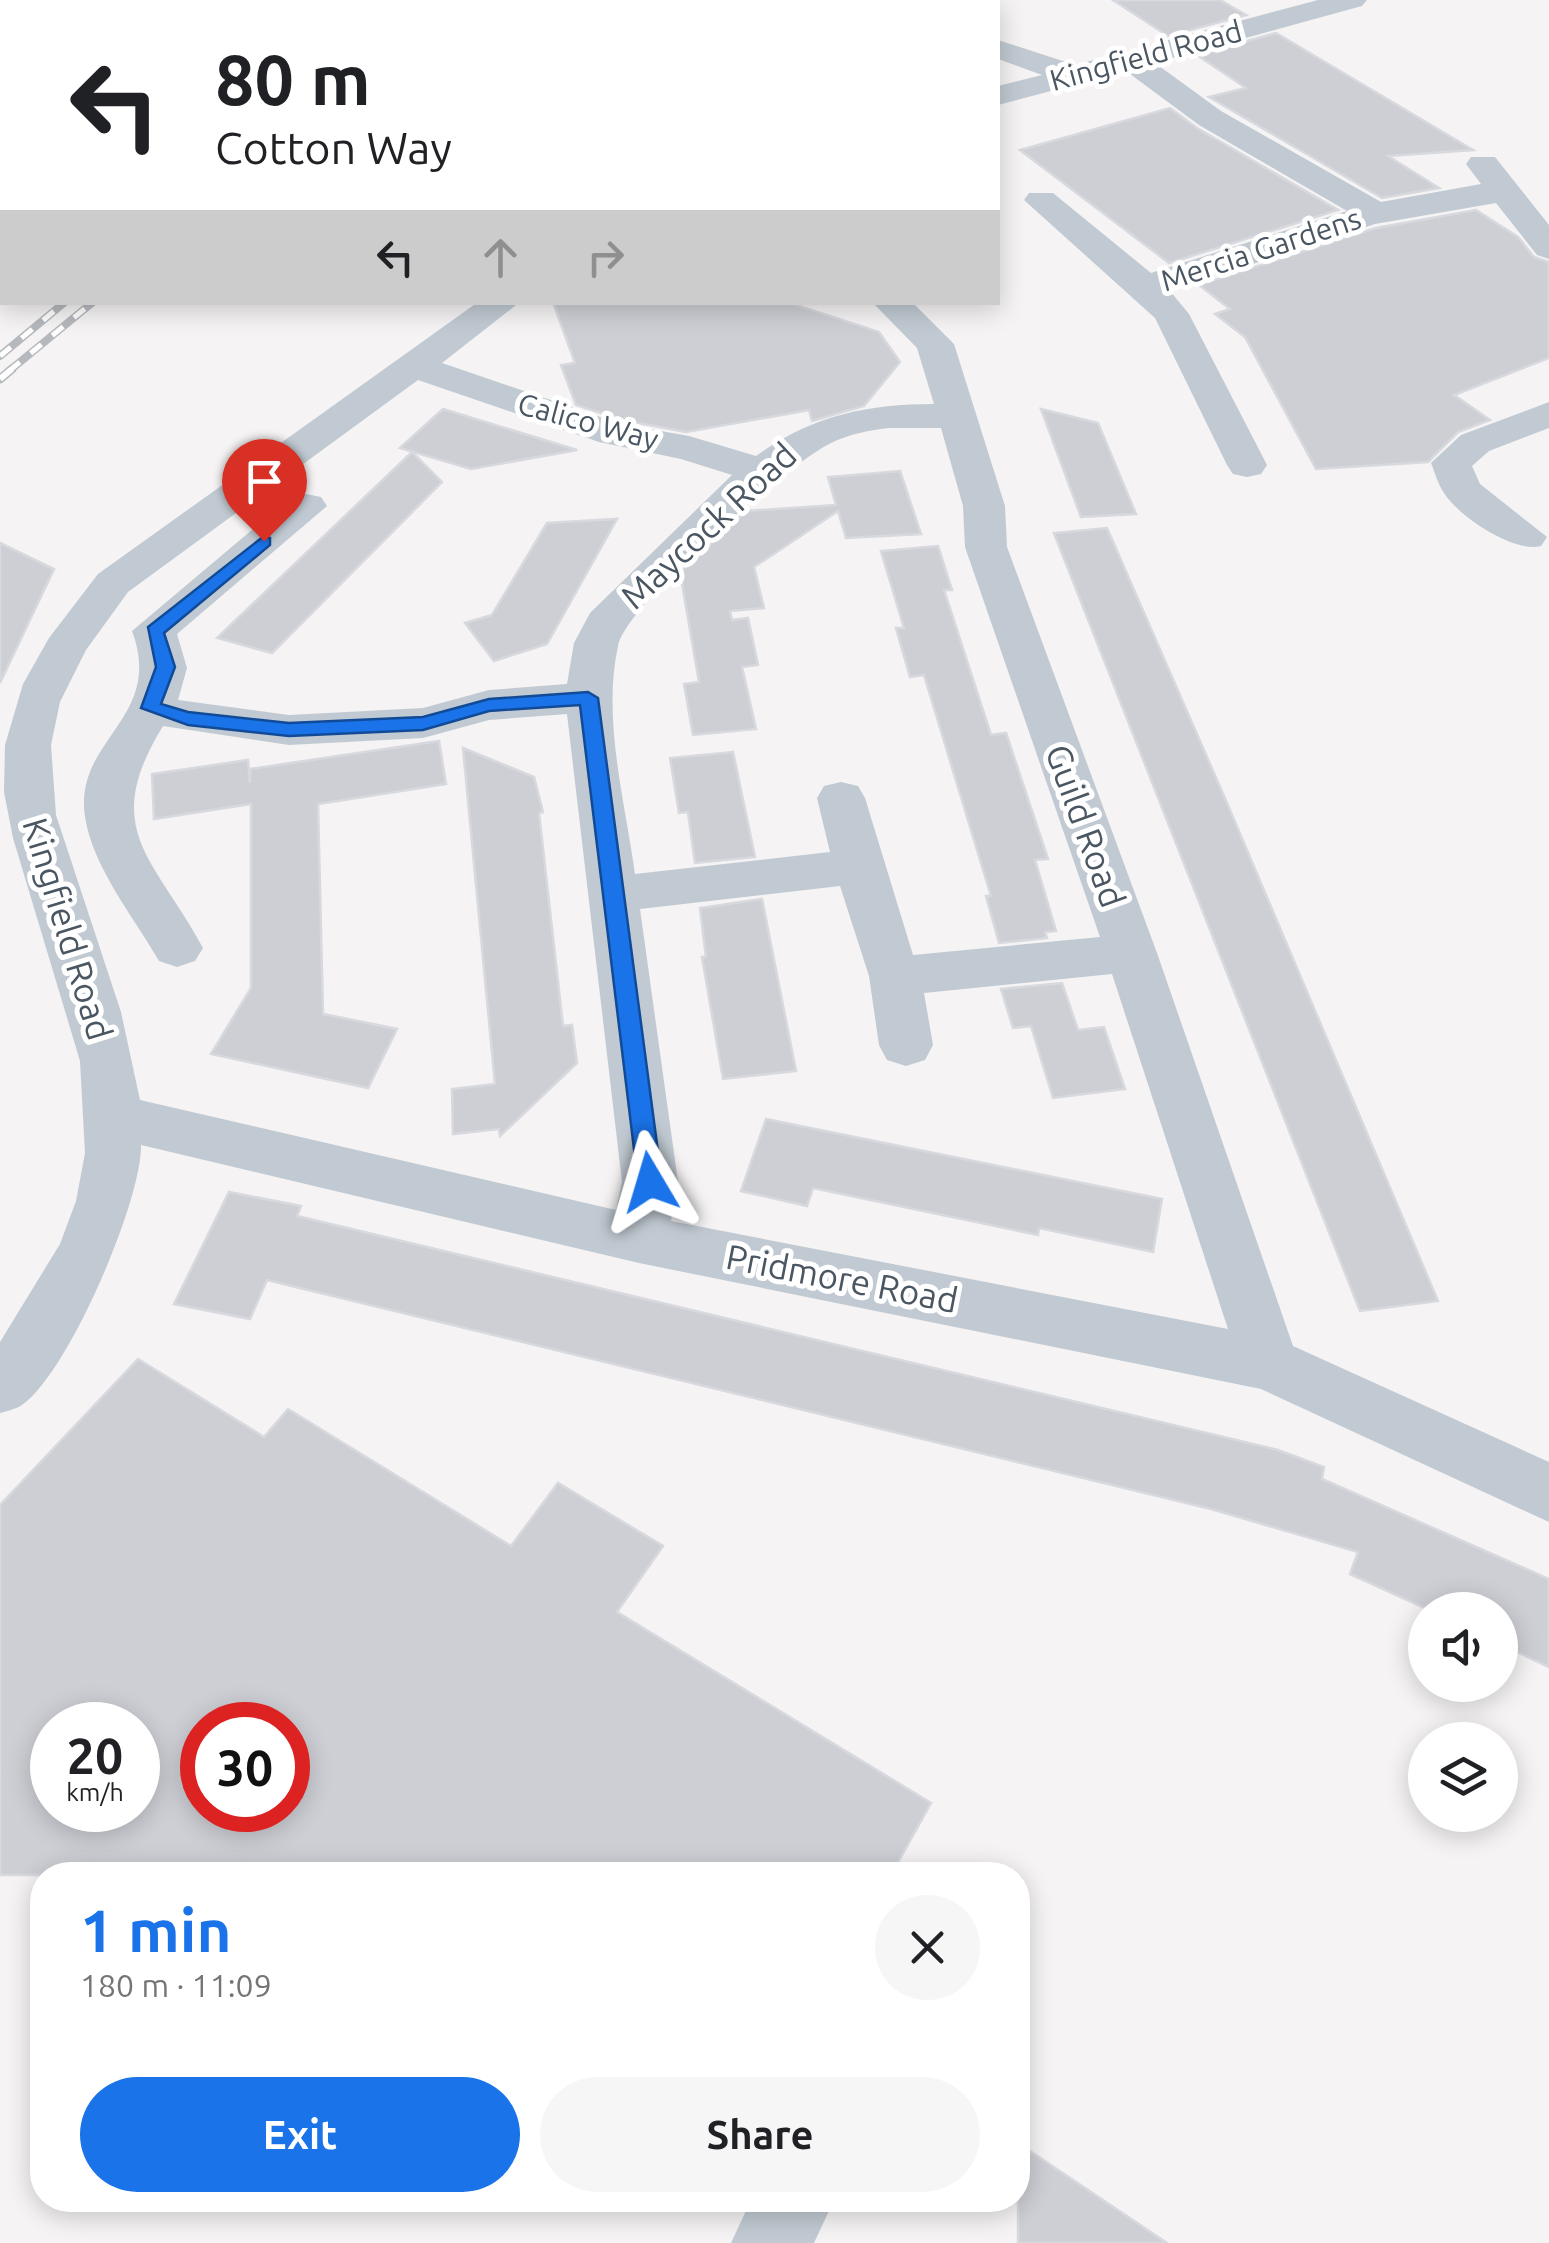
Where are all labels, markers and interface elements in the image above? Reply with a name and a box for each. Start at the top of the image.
street label: Kingfield Road [1046,13,1245,97]
icon: left [50,40,180,170]
text: 80 m [215,40,371,118]
text: Cotton Way [215,122,452,173]
street label: Mercia Gardens [1156,201,1365,297]
icon: left [368,230,423,285]
icon: ahead [473,230,528,285]
icon: right [578,230,633,285]
street label: Calico Way [514,386,662,456]
street label: Maycock Road [613,434,804,616]
pin [222,439,307,542]
icon: arrive [237,454,292,509]
street label: Guild Road [1038,739,1134,912]
street label: Kingfield Road [15,813,121,1045]
position arrow [598,1130,702,1234]
street label: Pridmore Road [723,1236,961,1320]
map controls [1408,1592,1518,1832]
button: sound [1408,1592,1518,1702]
speed limit sign: 30 [180,1702,310,1832]
button: layers [1408,1722,1518,1832]
text: 20 [67,1727,123,1783]
text: km/h [66,1778,124,1806]
button: close [875,1895,980,2000]
text: 1 min [80,1896,232,1963]
text: 180 m · 11:09 [80,1967,272,2003]
button: Exit [80,2077,520,2192]
button: Share [540,2077,980,2192]

